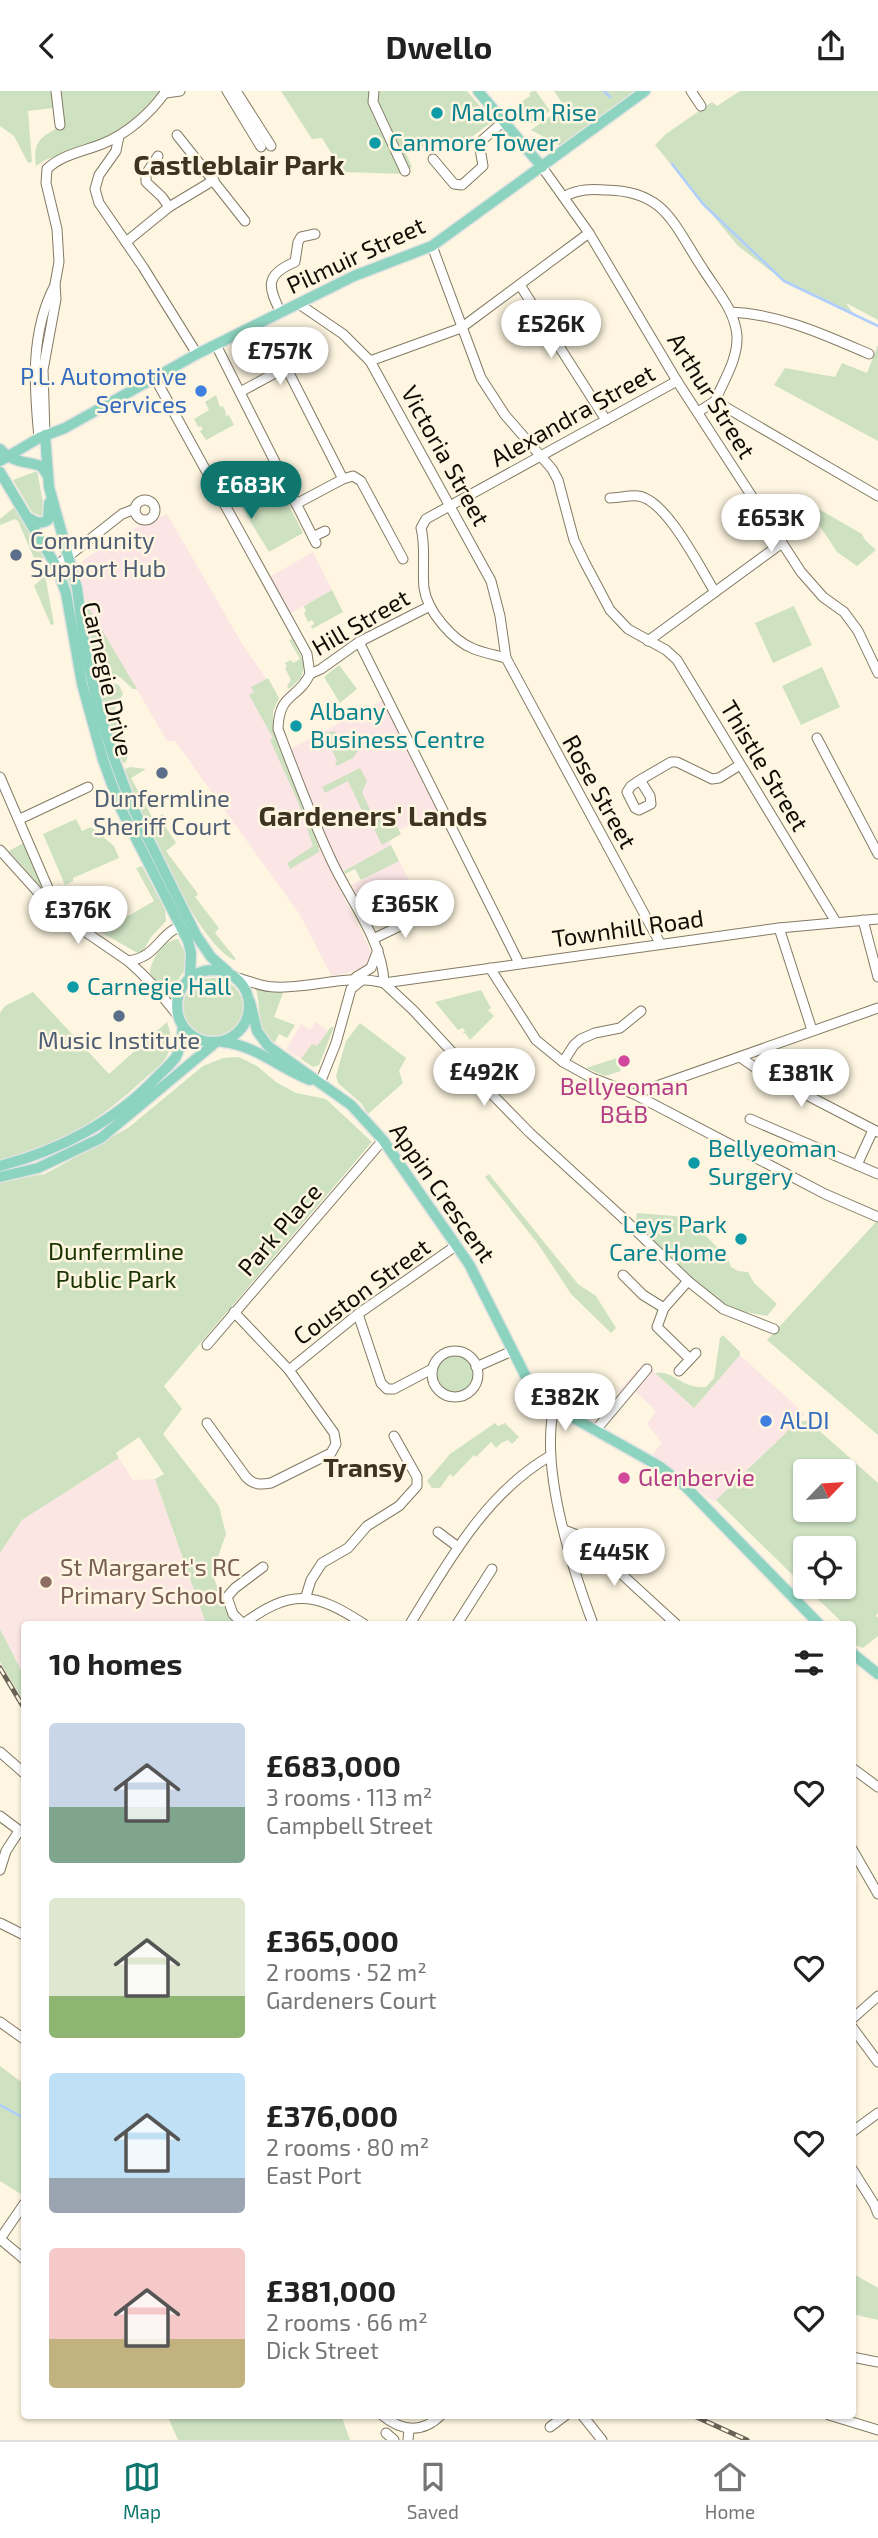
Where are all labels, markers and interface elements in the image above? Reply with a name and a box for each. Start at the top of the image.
icon: back [28,27,66,65]
text: Dwello [386,27,492,65]
icon: share [812,27,850,65]
place label: Malcolm Rise [451,97,597,126]
marker: Malcolm Rise [429,105,445,121]
place label: Canmore Tower [389,127,559,156]
marker: Canmore Tower [367,135,383,151]
district label: Castleblair Park [133,147,345,181]
street label: Pilmuir Street [282,210,429,299]
pin: £526K [502,301,600,360]
text: £526K [517,309,585,337]
pin: £757K [231,327,329,387]
street label: Arthur Street [662,327,762,463]
text: £757K [247,336,313,364]
street label: Alexandra Street [485,358,659,472]
place label: P.L. Automotive Services [20,361,187,418]
street label: Victoria Street [396,380,497,530]
marker: P.L. Automotive Services [193,383,209,399]
pin: £683K [202,461,300,521]
text: £683K [217,470,286,498]
pin: £653K [722,495,820,554]
text: £653K [737,503,805,531]
place label: Community Support Hub [30,525,166,582]
marker: Community Support Hub [8,547,24,563]
street label: Hill Street [306,582,414,661]
street label: Carnegie Drive [77,598,140,759]
street label: Thistle Street [715,695,816,836]
place label: Albany Business Centre [310,696,485,753]
marker: Albany Business Centre [288,718,304,734]
street label: Rose Street [557,729,643,853]
marker: Dunfermline Sheriff Court [154,765,170,781]
place label: Dunfermline Sheriff Court [93,783,231,840]
district label: Gardeners' Lands [259,798,487,832]
pin: £365K [356,881,454,940]
pin: £376K [29,887,127,946]
text: £365K [371,889,439,917]
text: £376K [45,895,111,923]
street label: Townhill Road [550,903,705,953]
place label: Carnegie Hall [87,971,231,1000]
marker: Carnegie Hall [65,979,81,995]
marker: Music Institute [111,1008,127,1024]
place label: Music Institute [38,1025,200,1054]
pin: £492K [435,1049,533,1108]
pin: £381K [752,1049,850,1109]
marker: Bellyeoman B&B [616,1053,632,1069]
text: £492K [449,1057,519,1085]
text: £381K [768,1058,834,1086]
place label: Bellyeoman B&B [560,1071,688,1128]
street label: Appin Crescent [384,1117,502,1267]
place label: Bellyeoman Surgery [708,1133,837,1190]
marker: Bellyeoman Surgery [686,1155,702,1171]
street label: Park Place [231,1177,327,1281]
place label: Leys Park Care Home [609,1209,727,1266]
street label: Couston Street [287,1231,435,1350]
marker: Leys Park Care Home [733,1231,749,1247]
park label: Dunfermline Public Park [48,1236,184,1293]
pin: £382K [516,1373,614,1433]
text: £382K [531,1382,599,1410]
place label: ALDI [780,1405,830,1434]
marker: ALDI [758,1413,774,1429]
district label: Transy [323,1451,407,1483]
north arrow [793,1459,856,1523]
map controls [793,1459,856,1599]
place label: Glenbervie [638,1462,755,1491]
marker: Glenbervie [616,1470,632,1486]
pin: £445K [565,1529,663,1588]
button: locate [793,1536,856,1599]
text: £445K [579,1537,649,1565]
place label: St Margaret's RC Primary School [60,1552,240,1609]
marker: St Margaret's RC Primary School [38,1574,54,1590]
icon: filters [790,1644,828,1682]
text: 10 homes [49,1645,182,1681]
text: £683,000 [266,1747,401,1783]
icon: home [105,1751,189,1835]
icon: heart [790,1774,828,1812]
text: 3 rooms · 113 m² [266,1783,432,1811]
text: Campbell Street [266,1811,433,1839]
text: £365,000 [266,1922,399,1958]
icon: home [105,1926,189,2010]
icon: heart [790,1949,828,1987]
text: 2 rooms · 52 m² [266,1958,427,1986]
text: Gardeners Court [266,1986,437,2014]
text: £376,000 [266,2097,398,2133]
icon: home [105,2101,189,2185]
icon: heart [790,2124,828,2162]
text: 2 rooms · 80 m² [266,2133,429,2161]
text: East Port [266,2161,362,2189]
text: £381,000 [266,2272,396,2308]
icon: home [105,2276,189,2360]
icon: heart [790,2299,828,2337]
text: 2 rooms · 66 m² [266,2308,428,2336]
text: Dick Street [266,2336,379,2364]
tab: Map [123,2458,161,2523]
tab: Saved [407,2458,459,2523]
tab: Home [705,2458,755,2523]

